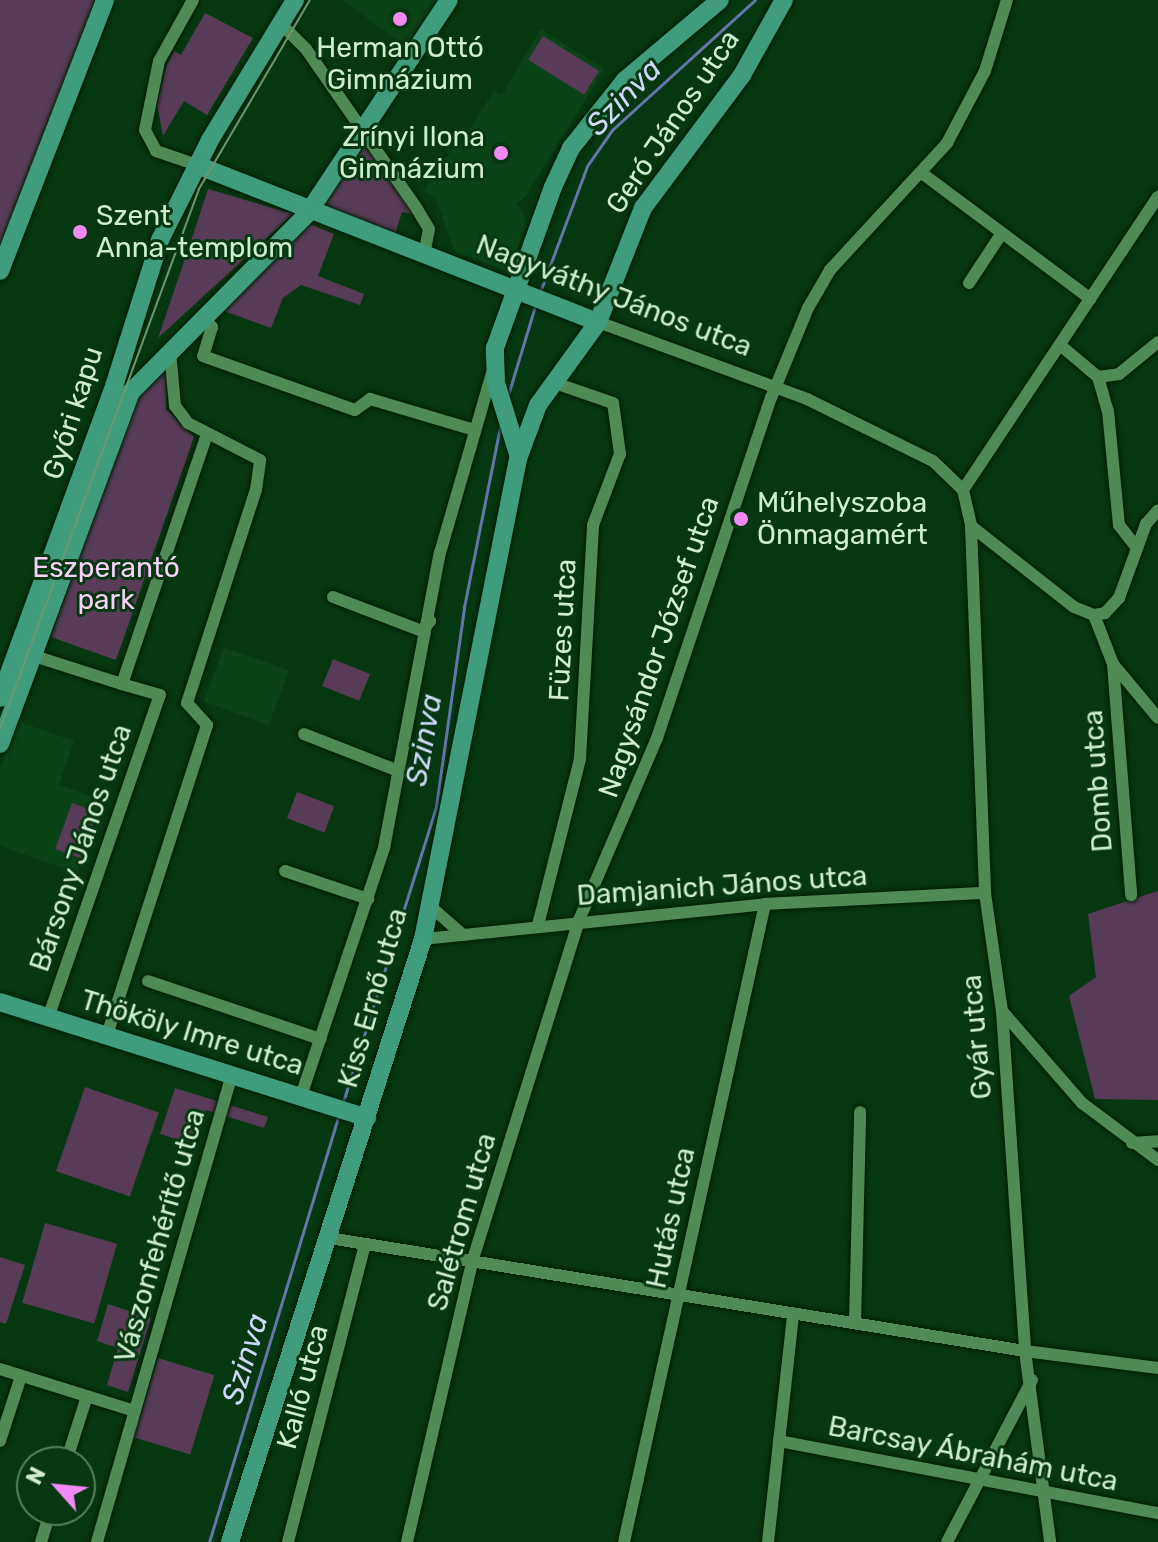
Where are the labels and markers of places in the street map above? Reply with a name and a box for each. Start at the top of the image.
marker: Herman Ottó Gimnázium [391,10,409,28]
place label: Herman Ottó Gimnázium [316,31,484,97]
place label: Zrínyi Ilona Gimnázium [339,120,485,186]
marker: Zrínyi Ilona Gimnázium [492,144,510,162]
place label: Szent Anna-templom [96,199,293,265]
marker: Szent Anna-templom [71,223,89,241]
place label: Műhelyszoba Önmagamért [757,486,928,552]
marker: Műhelyszoba Önmagamért [732,510,750,528]

